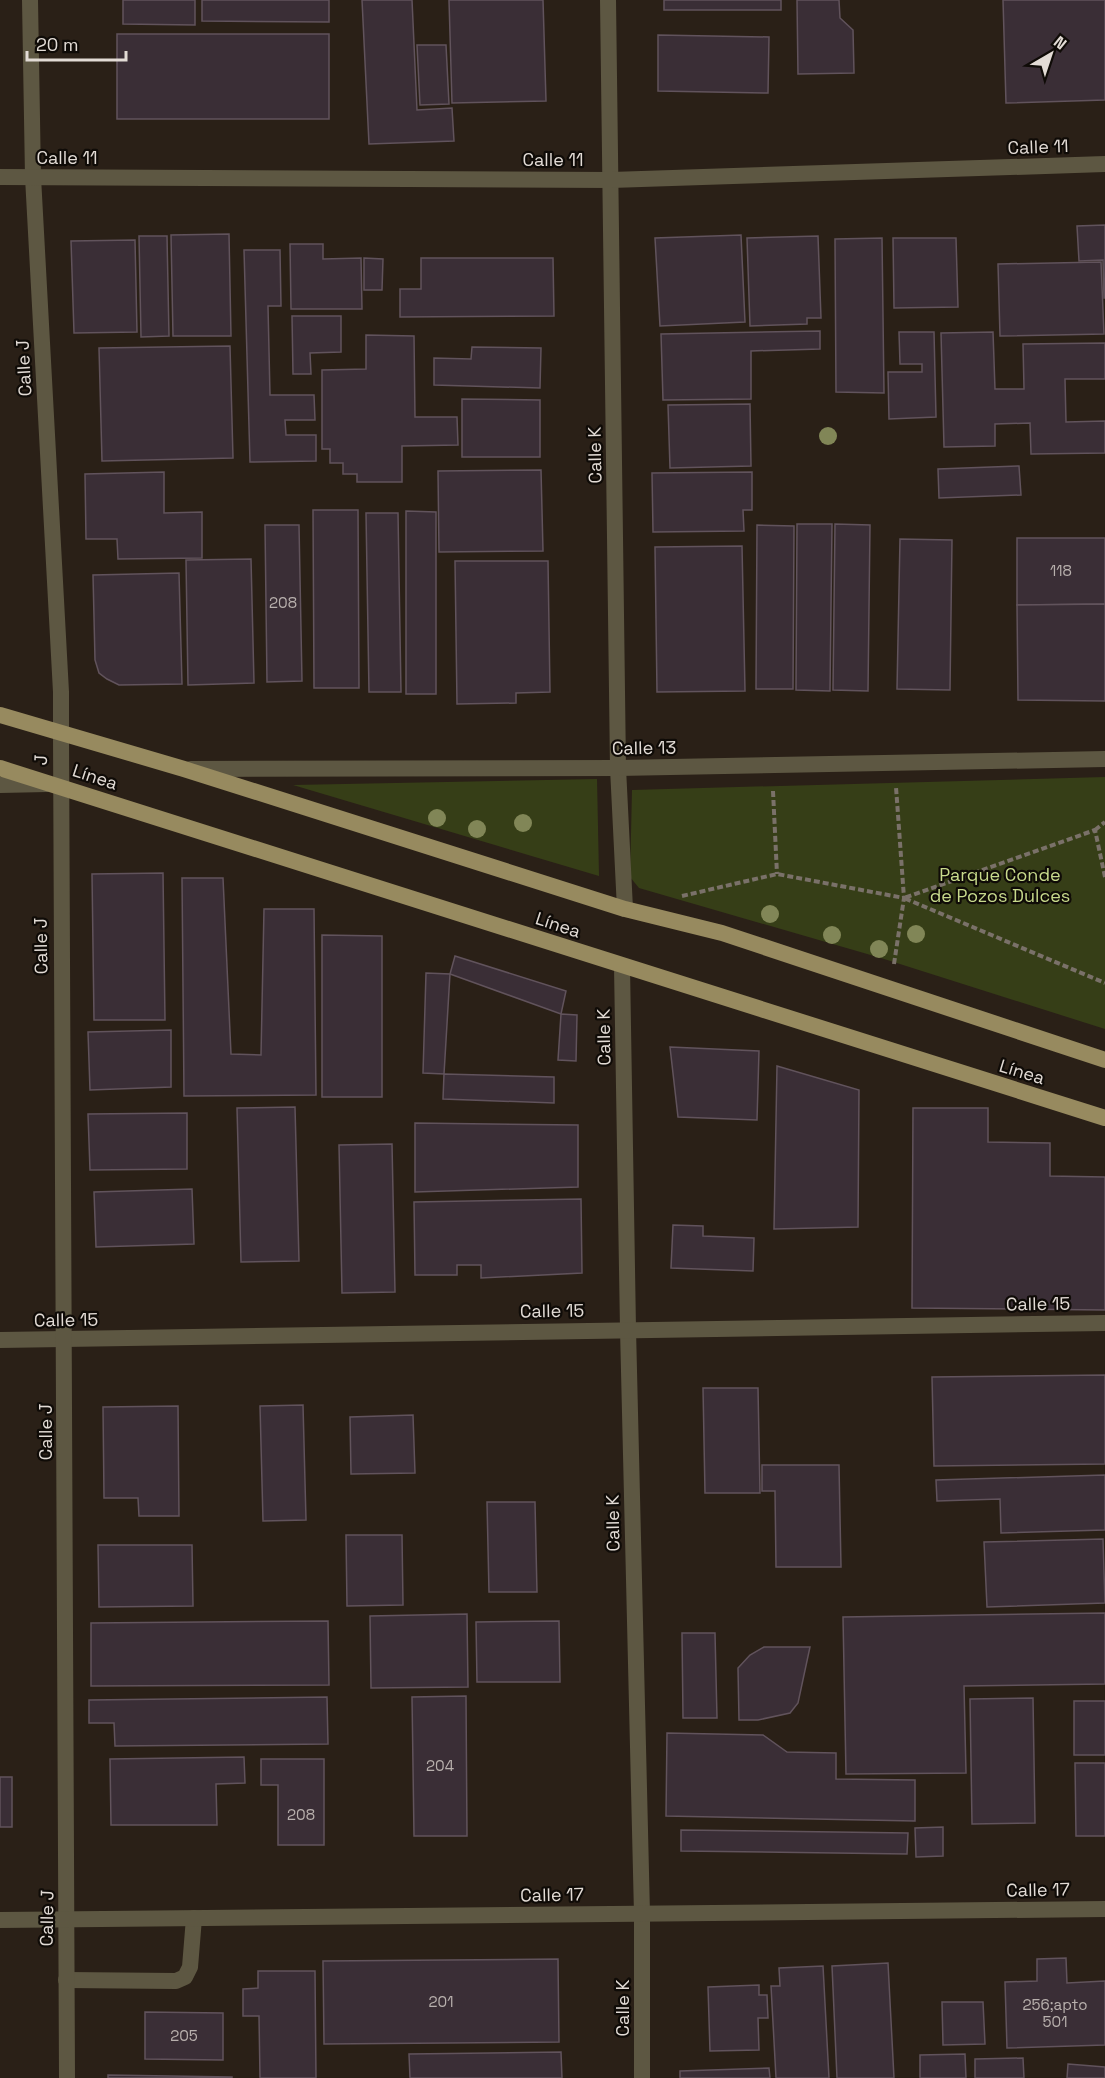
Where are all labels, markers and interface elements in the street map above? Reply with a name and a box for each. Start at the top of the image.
scale bar [27,24,126,62]
north arrow [1021,24,1081,84]
text: N [1049,31,1071,54]
text: 20 m [36,33,79,56]
street label: Calle 11 [1007,134,1069,159]
street label: Calle 11 [36,146,98,169]
street label: Calle 11 [522,148,584,171]
street label: Calle J [11,339,36,397]
street label: Calle K [583,426,606,484]
house number: 118 [1050,561,1072,580]
house number: 208 [269,593,297,612]
street label: Calle 13 [612,735,676,760]
street label: J [29,754,52,766]
street label: Línea [70,758,121,795]
park label: Parque Conde de Pozos Dulces [930,863,1070,907]
street label: Línea [533,906,584,943]
street label: Calle J [29,917,52,975]
street label: Calle K [592,1008,615,1066]
street label: Línea [997,1054,1048,1089]
street label: Calle 15 [1006,1291,1070,1316]
street label: Calle 15 [520,1298,584,1323]
street label: Calle 15 [34,1307,98,1332]
street label: Calle J [34,1404,57,1460]
street label: Calle K [601,1494,624,1552]
house number: 204 [426,1756,454,1775]
house number: 208 [287,1805,315,1824]
street label: Calle 17 [1006,1877,1070,1902]
street label: Calle 17 [520,1882,584,1907]
street label: Calle J [35,1889,58,1947]
street label: Calle K [611,1979,634,2037]
house number: 201 [429,1992,453,2011]
house number: 256;apto 501 [1023,1995,1087,2031]
house number: 205 [170,2026,198,2045]

